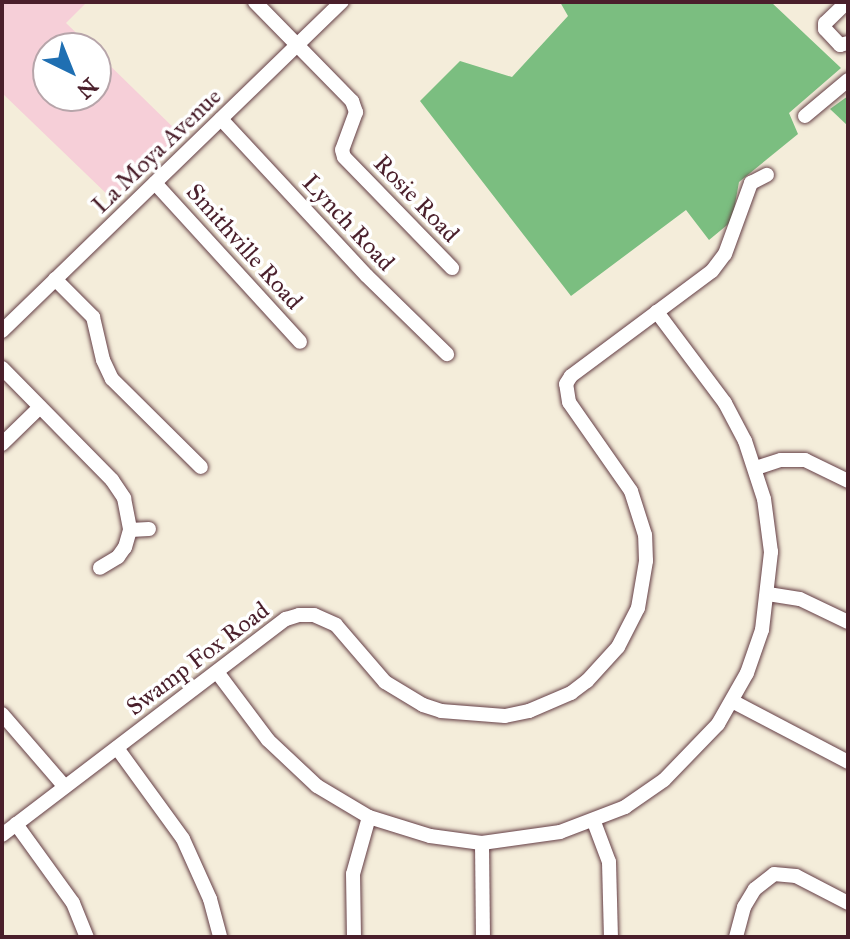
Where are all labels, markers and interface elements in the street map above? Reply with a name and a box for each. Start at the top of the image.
north arrow [32,32,112,112]
text: N [71,72,103,105]
street label: La Moya Avenue [87,82,227,220]
street label: Rosie Road [367,149,465,249]
street label: Lynch Road [296,169,400,277]
street label: Smithville Road [180,178,308,316]
street label: Swamp Fox Road [121,596,275,722]

